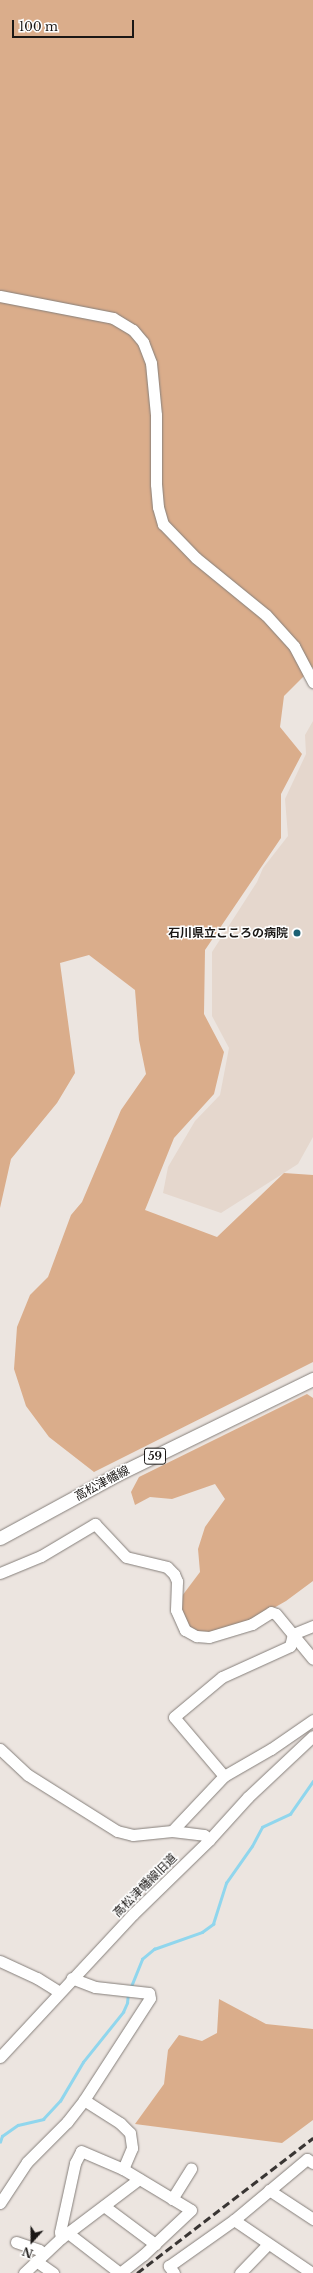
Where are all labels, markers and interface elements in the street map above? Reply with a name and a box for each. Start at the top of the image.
scale bar [14,12,136,38]
text: 100 m [19,19,58,34]
place label: 石川県立こころの病院 [168,926,288,940]
marker: 石川県立こころの病院 [291,927,303,939]
road number: 59 [144,1447,166,1465]
street label: 高松津幡線 [72,1463,132,1503]
street label: 高松津幡線旧道 [110,1850,180,1920]
north arrow [12,2221,52,2261]
text: N [20,2244,35,2261]

